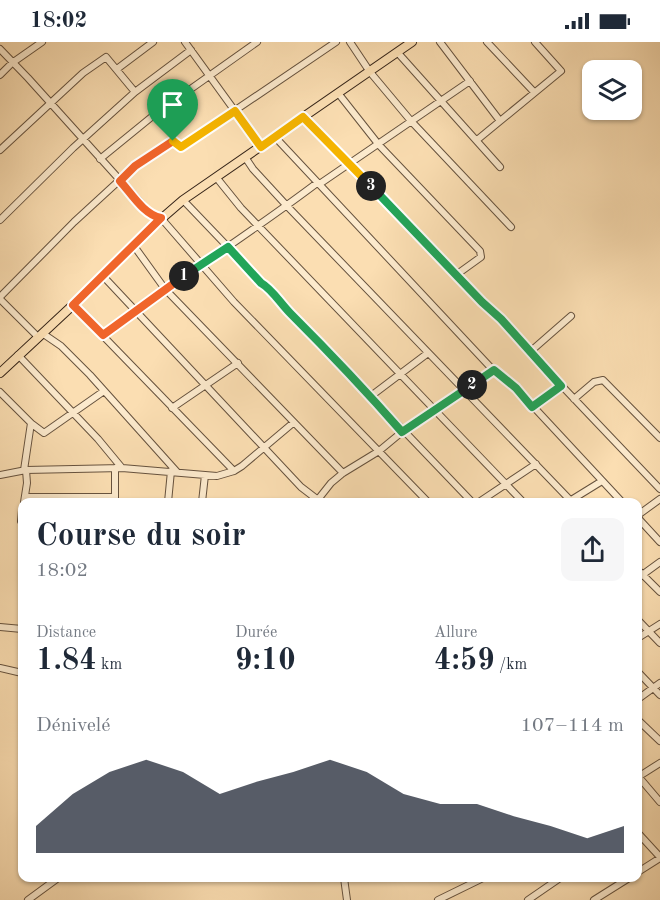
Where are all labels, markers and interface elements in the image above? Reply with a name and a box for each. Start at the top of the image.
text: 18:02 [30,10,87,32]
map controls [582,60,642,120]
button: layers [582,60,642,120]
pin [147,79,198,141]
icon: arrive [156,88,189,121]
pin: 3 [356,171,386,201]
text: 3 [366,178,376,194]
pin: 1 [169,261,199,291]
text: 1 [179,268,189,284]
pin: 2 [457,370,487,400]
text: 2 [467,377,477,393]
button: share [561,518,624,581]
text: Course du soir [36,520,246,553]
text: 18:02 [36,561,88,581]
text: Distance [36,625,96,641]
text: Durée [235,625,277,641]
text: Allure [434,625,477,641]
text: 1.84 [36,646,97,676]
text: 9:10 [235,646,296,676]
text: 4:59 [434,646,495,676]
text: km [97,657,122,673]
text: /km [495,657,527,673]
text: Dénivelé [36,716,110,736]
text: 107–114 m [521,716,624,736]

